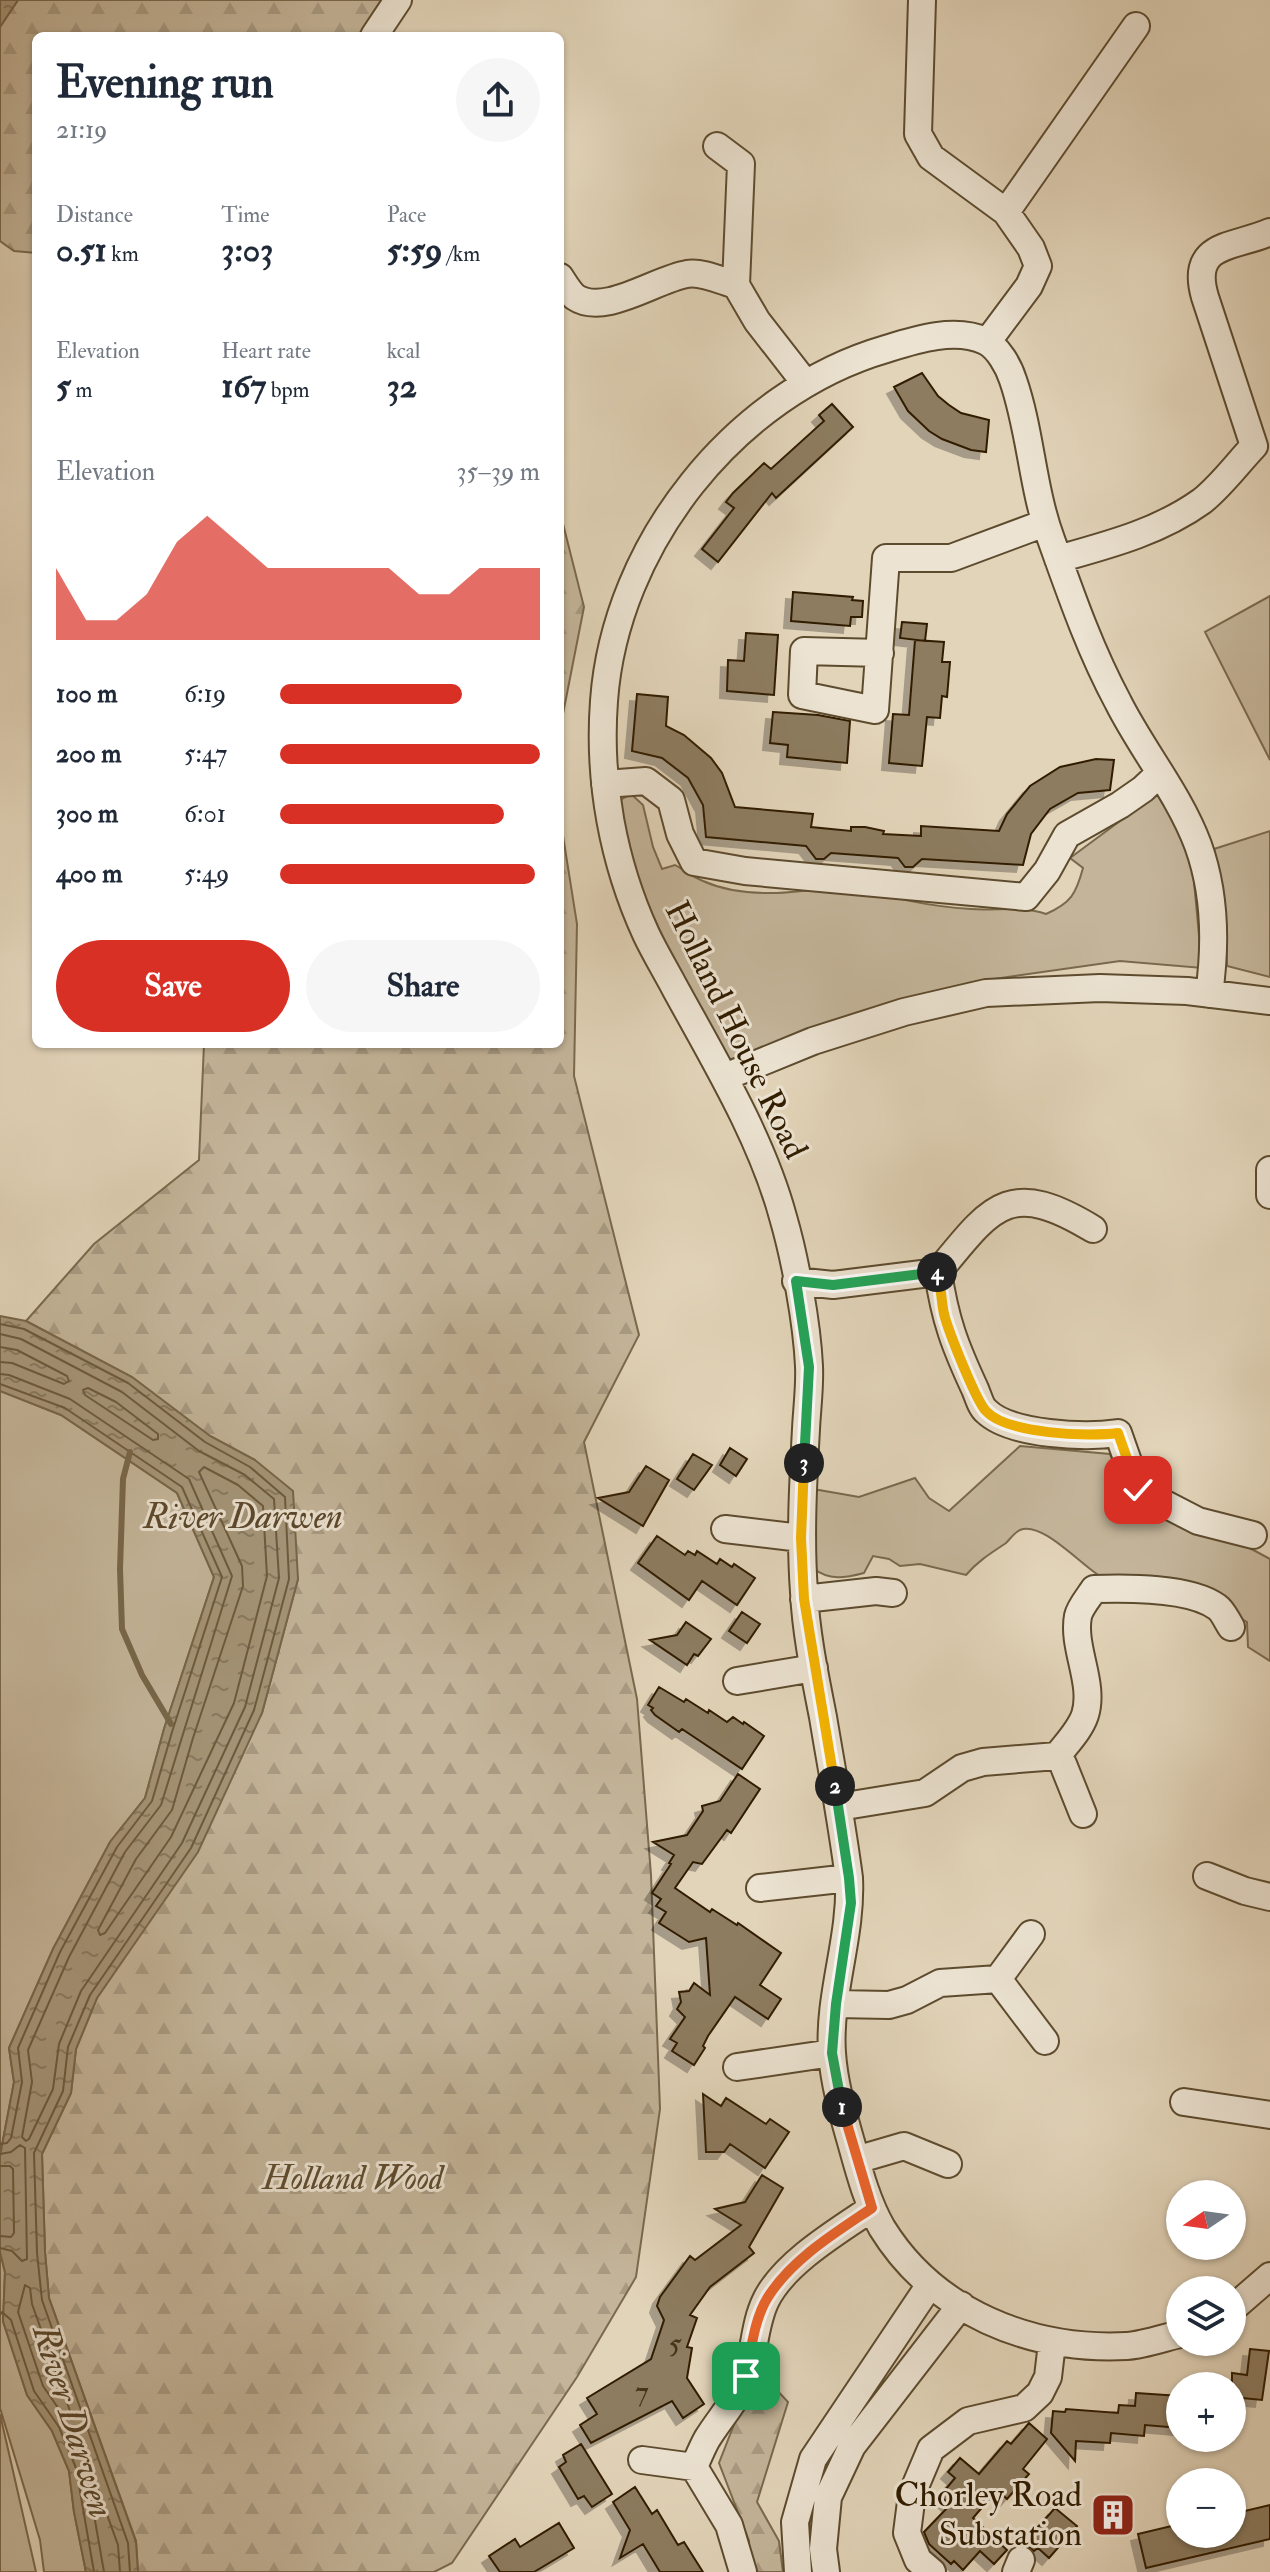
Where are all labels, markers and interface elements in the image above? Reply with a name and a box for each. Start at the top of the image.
text: Evening run [56,56,274,111]
button: share [456,58,540,142]
text: 21:19 [56,114,107,146]
text: Distance [56,201,133,229]
text: Time [221,201,269,229]
text: Pace [387,201,426,229]
text: 0.51 [56,229,107,272]
text: 3:03 [221,229,273,272]
text: 5:59 [387,229,442,272]
text: km [107,240,139,268]
text: /km [442,240,480,268]
text: Elevation [56,337,140,365]
text: Heart rate [221,337,311,365]
text: kcal [387,337,420,365]
text: 5 [56,365,71,408]
text: 167 [221,365,266,408]
text: 32 [387,365,417,408]
text: m [71,376,93,404]
text: bpm [266,376,310,404]
text: Elevation [56,456,155,488]
text: 35–39 m [457,456,540,488]
text: 100 m [56,678,117,710]
text: 6:19 [184,678,226,710]
text: 200 m [56,738,121,770]
text: 5:47 [184,738,227,770]
text: 300 m [56,798,118,830]
text: 6:01 [184,798,226,830]
text: 400 m [56,858,122,890]
text: 5:49 [184,858,229,890]
street label: Holland House Road [655,894,817,1166]
button: Save [56,940,290,1032]
button: Share [306,940,540,1032]
pin: 4 [917,1252,957,1292]
text: 4 [931,1258,943,1286]
pin: 3 [784,1443,824,1483]
text: 3 [800,1449,808,1477]
pin [1104,1456,1172,1524]
icon: check [1116,1468,1160,1512]
water label: River Darwen [142,1494,343,1539]
pin: 2 [815,1766,855,1806]
text: 2 [829,1772,841,1800]
pin: 1 [822,2087,862,2127]
text: 1 [838,2093,846,2121]
park label: Holland Wood [261,2157,445,2200]
north arrow [1166,2180,1246,2260]
map controls [1166,2180,1246,2548]
button: layers [1166,2276,1246,2356]
water label: River Darwen [22,2318,124,2523]
house number: 5 [668,2325,682,2362]
pin [712,2342,780,2410]
icon: arrive [724,2354,768,2398]
button: + [1166,2372,1246,2452]
house number: 7 [635,2373,649,2410]
button: − [1166,2468,1246,2548]
place label: Chorley Road Substation [894,2474,1082,2556]
building icon: Chorley Road Substation [1089,2491,1137,2539]

